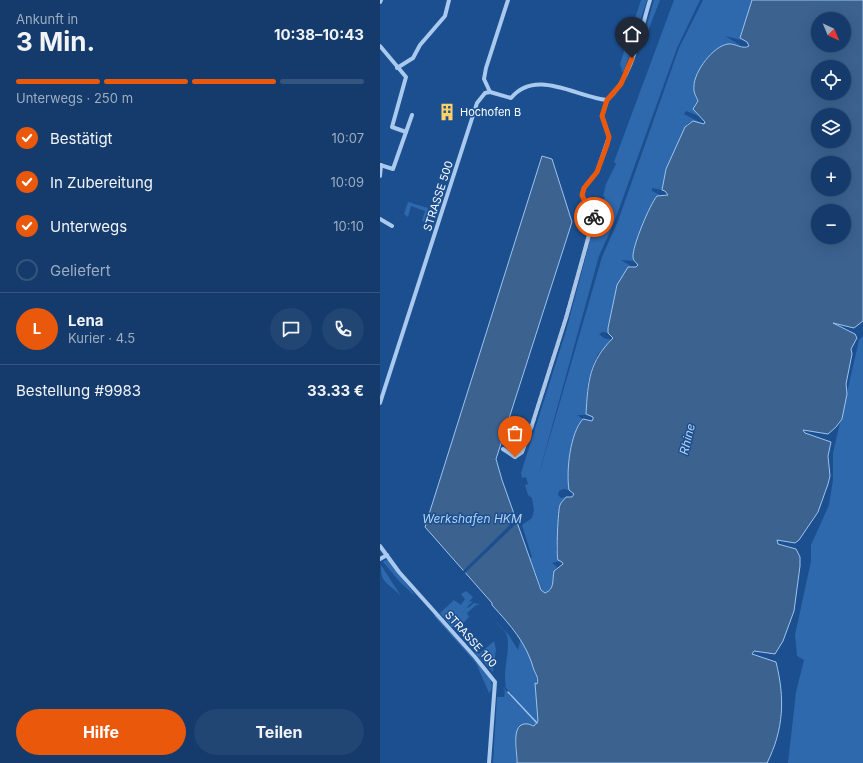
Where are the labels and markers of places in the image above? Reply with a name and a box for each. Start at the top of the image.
pin [615,17,649,58]
building icon: Hochofen B [437,102,457,122]
place label: Hochofen B [460,105,521,119]
pin [498,416,532,457]

